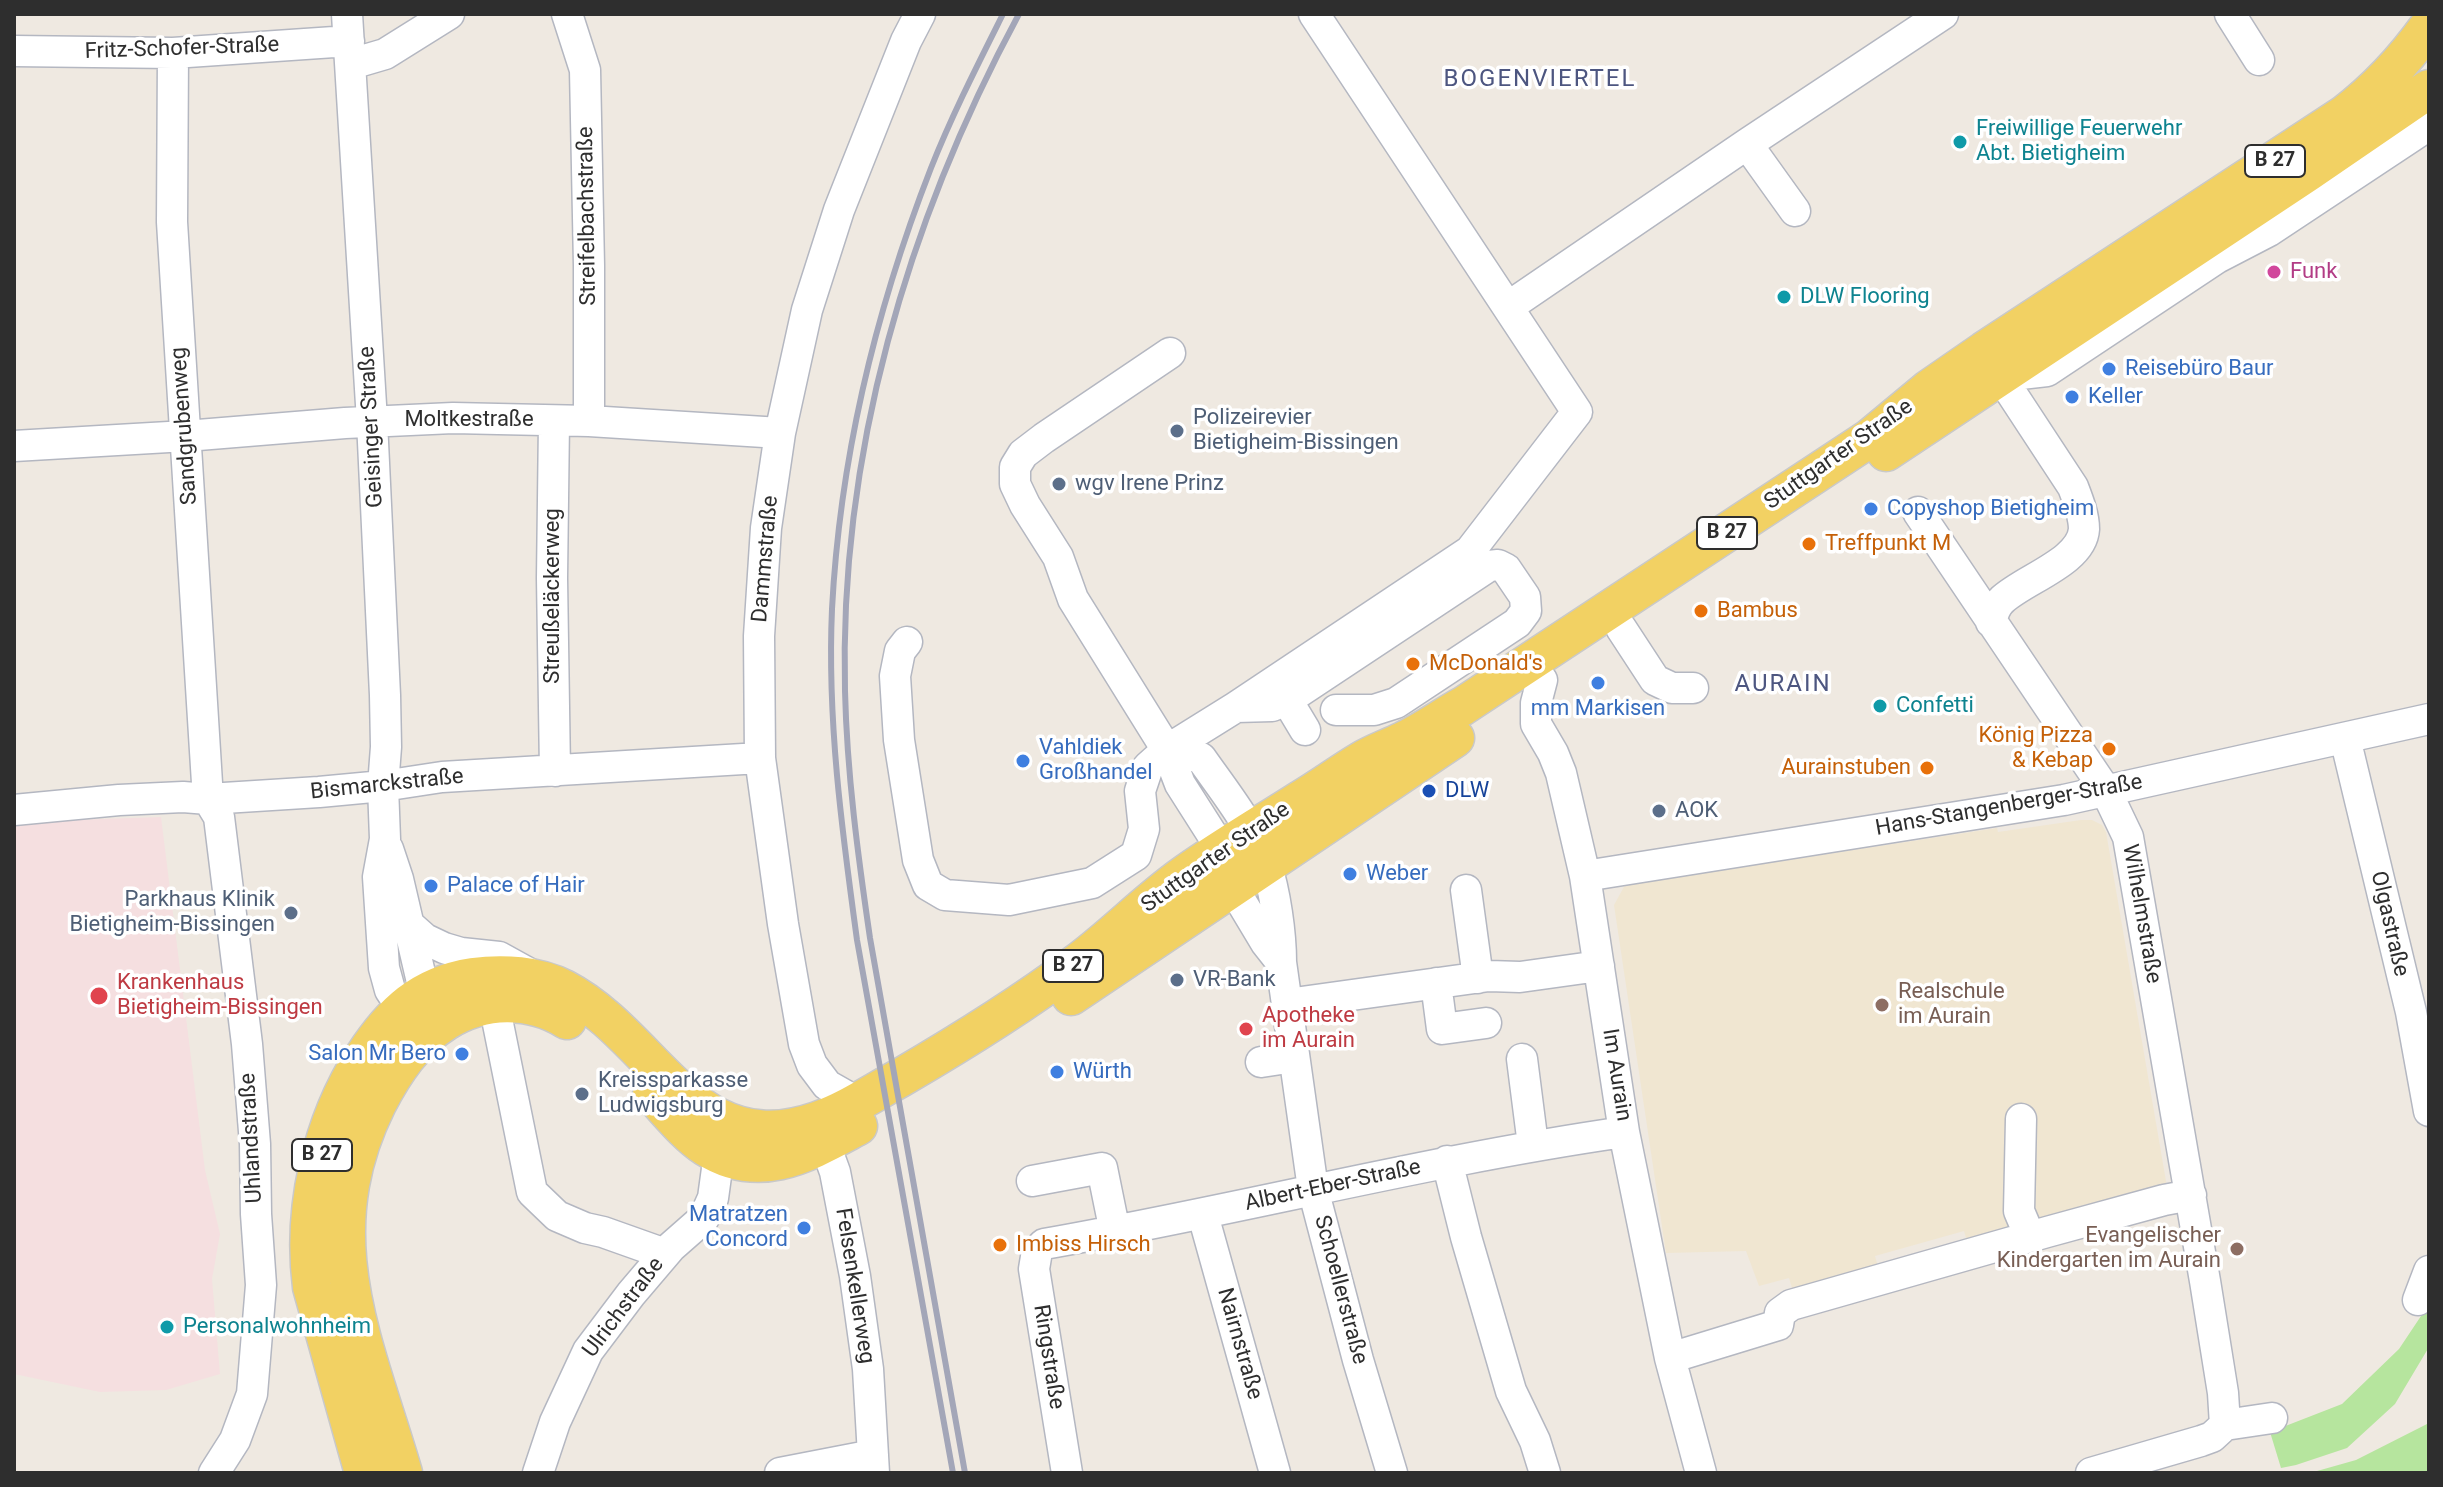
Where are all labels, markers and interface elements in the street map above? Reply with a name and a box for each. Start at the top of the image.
street label: Fritz-Schofer-Straße [84,32,280,66]
district label: BOGENVIERTEL [1444,66,1636,94]
place label: Freiwillige Feuerwehr Abt. Bietigheim [1976,116,2182,168]
street label: Streifelbachstraße [573,126,603,306]
marker: Freiwillige Feuerwehr Abt. Bietigheim [1951,133,1969,151]
road number: B 27 [2245,145,2305,177]
place label: Funk [2290,259,2337,285]
marker: Funk [2265,263,2283,281]
place label: DLW Flooring [1800,284,1930,310]
marker: DLW Flooring [1775,288,1793,306]
street label: Sandgrubenweg [166,346,204,506]
street label: Geisinger Straße [355,346,389,508]
place label: Reisebüro Baur [2125,356,2274,382]
marker: Reisebüro Baur [2100,360,2118,378]
place label: Keller [2088,384,2143,410]
marker: Keller [2063,388,2081,406]
street label: Stuttgarter Straße [1760,394,1918,516]
place label: Polizeirevier Bietigheim-Bissingen [1193,405,1399,456]
street label: Moltkestraße [404,407,534,433]
marker: Polizeirevier Bietigheim-Bissingen [1168,422,1186,440]
place label: wgv Irene Prinz [1075,471,1224,497]
marker: wgv Irene Prinz [1050,475,1068,493]
street label: Dammstraße [747,494,785,624]
place label: Copyshop Bietigheim [1887,496,2094,522]
marker: Copyshop Bietigheim [1862,500,1880,518]
street label: Streußeläckerweg [540,508,566,684]
road number: B 27 [1697,517,1757,549]
place label: Treffpunkt M [1825,531,1951,557]
marker: Treffpunkt M [1800,535,1818,553]
place label: Bambus [1717,598,1798,624]
marker: Bambus [1692,602,1710,620]
place label: McDonald's [1429,651,1543,677]
marker: McDonald's [1404,655,1422,673]
district label: AURAIN [1734,671,1832,699]
marker: mm Markisen [1589,674,1607,692]
place label: Confetti [1896,693,1974,719]
place label: mm Markisen [1531,696,1665,722]
marker: Confetti [1871,697,1889,715]
place label: König Pizza & Kebap [1979,723,2093,774]
place label: Vahldiek Großhandel [1039,735,1153,786]
marker: König Pizza & Kebap [2100,740,2118,758]
marker: Vahldiek Großhandel [1014,752,1032,770]
place label: Aurainstuben [1781,755,1911,781]
marker: Aurainstuben [1918,759,1936,777]
street label: Bismarckstraße [309,764,465,806]
street label: Hans-Stangenberger-Straße [1873,770,2145,842]
place label: DLW [1445,778,1489,804]
marker: DLW [1420,782,1438,800]
street label: Stuttgarter Straße [1137,797,1295,919]
place label: AOK [1675,798,1718,824]
marker: AOK [1650,802,1668,820]
street label: Wilhelmstraße [2116,842,2166,986]
place label: Weber [1366,861,1428,887]
marker: Weber [1341,865,1359,883]
street label: Olgastraße [2364,869,2414,979]
place label: Palace of Hair [447,873,585,899]
marker: Palace of Hair [422,877,440,895]
place label: Parkhaus Klinik Bietigheim-Bissingen [69,887,275,938]
marker: Parkhaus Klinik Bietigheim-Bissingen [282,904,300,922]
road number: B 27 [1043,950,1103,982]
place label: VR-Bank [1193,967,1276,993]
place label: Krankenhaus Bietigheim-Bissingen [117,970,323,1022]
marker: VR-Bank [1168,971,1186,989]
place label: Realschule im Aurain [1898,979,2005,1030]
marker: Krankenhaus Bietigheim-Bissingen [88,985,110,1007]
marker: Realschule im Aurain [1873,996,1891,1014]
place label: Apotheke im Aurain [1262,1003,1355,1054]
marker: Apotheke im Aurain [1237,1020,1255,1038]
street label: Im Aurain [1596,1027,1636,1123]
place label: Salon Mr Bero [308,1041,446,1067]
marker: Salon Mr Bero [453,1045,471,1063]
place label: Würth [1073,1059,1132,1085]
marker: Würth [1048,1063,1066,1081]
place label: Kreissparkasse Ludwigsburg [598,1068,748,1120]
street label: Uhlandstraße [235,1072,269,1204]
marker: Kreissparkasse Ludwigsburg [573,1085,591,1103]
road number: B 27 [292,1139,352,1171]
street label: Albert-Eber-Straße [1243,1154,1423,1218]
place label: Matratzen Concord [689,1202,788,1254]
street label: Felsenkellerweg [829,1206,879,1366]
street label: Schoellerstraße [1307,1213,1373,1367]
marker: Matratzen Concord [795,1219,813,1237]
place label: Evangelischer Kindergarten im Aurain [1997,1223,2221,1274]
place label: Imbiss Hirsch [1016,1232,1151,1258]
marker: Imbiss Hirsch [991,1236,1009,1254]
marker: Evangelischer Kindergarten im Aurain [2228,1240,2246,1258]
street label: Ulrichstraße [578,1253,670,1363]
street label: Nairnstraße [1210,1285,1268,1403]
street label: Ringstraße [1027,1303,1069,1411]
place label: Personalwohnheim [183,1314,371,1340]
marker: Personalwohnheim [158,1318,176,1336]

